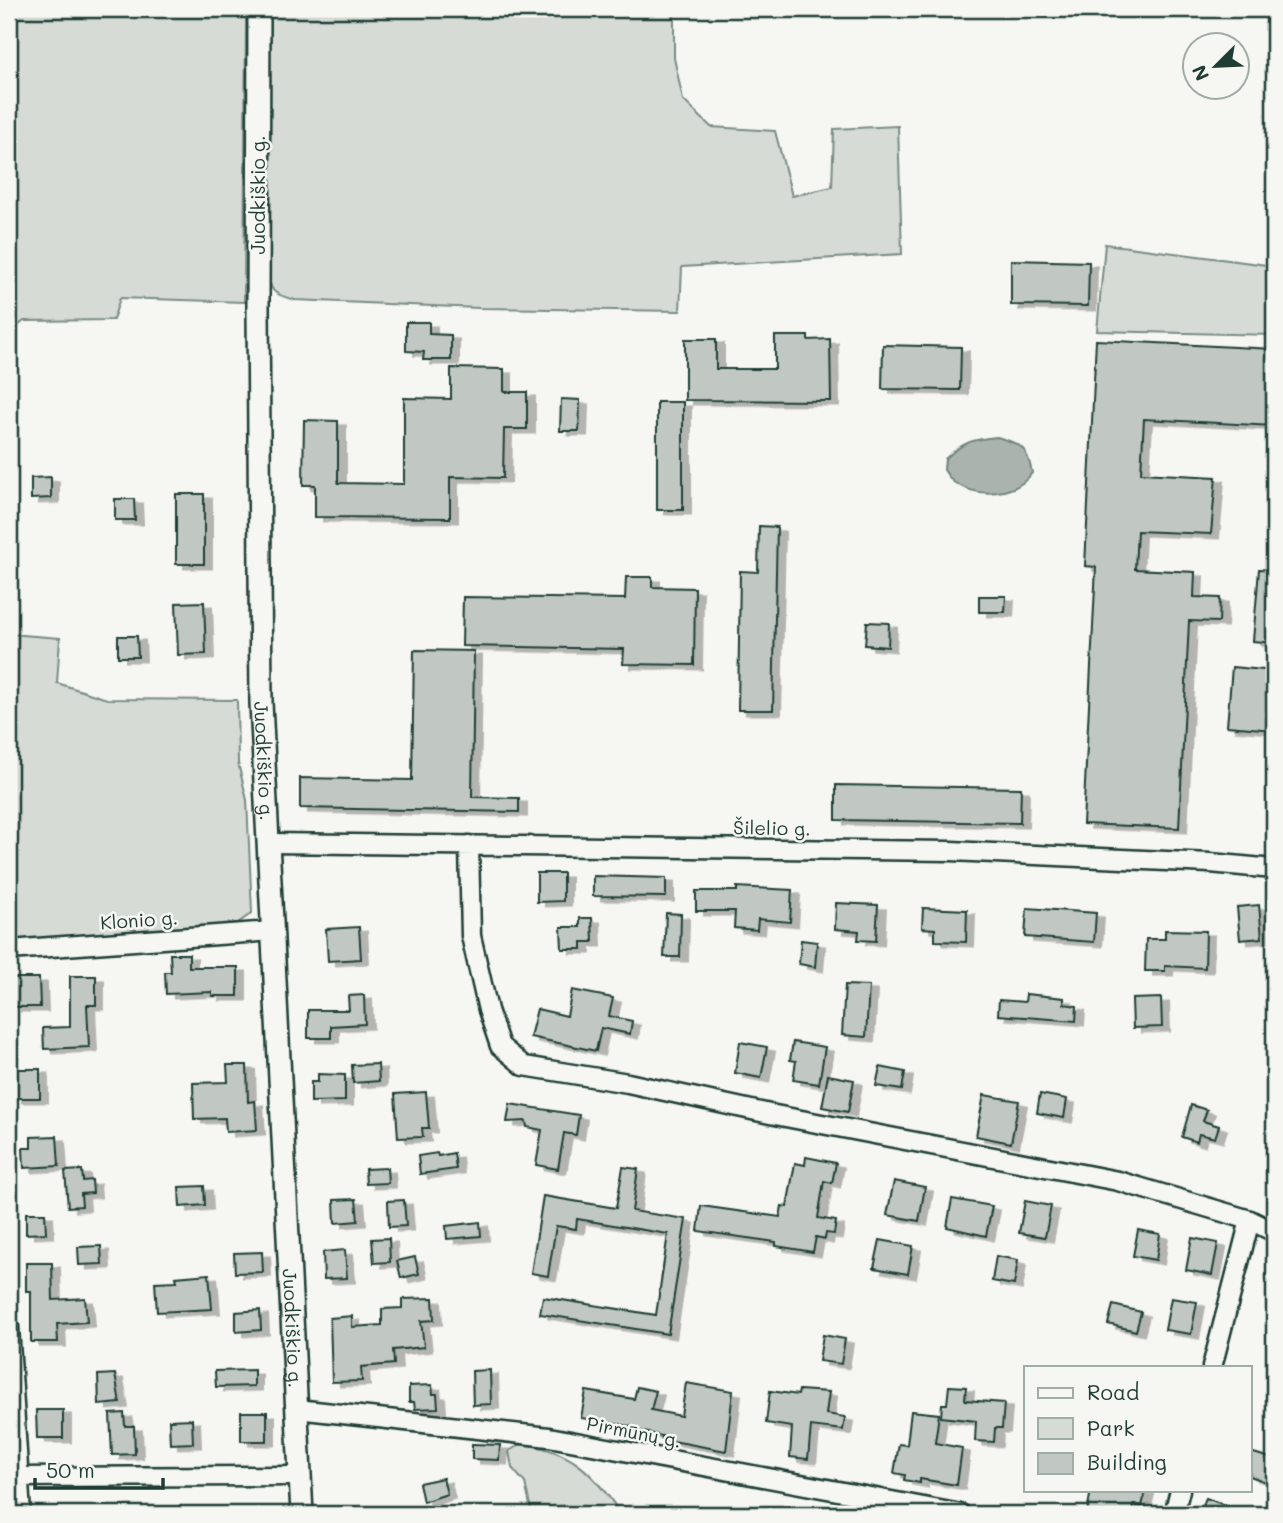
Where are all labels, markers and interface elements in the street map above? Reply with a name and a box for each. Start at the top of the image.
north arrow [1182,32,1252,102]
text: N [1186,61,1214,85]
street label: Juodkiškio g. [245,135,270,255]
street label: Juodkiškio g. [249,701,280,821]
street label: Šilelio g. [733,814,811,841]
street label: Klonio g. [99,904,179,935]
street label: Juodkiškio g. [278,1268,309,1388]
legend [1024,1366,1252,1492]
text: Road [1087,1378,1139,1405]
street label: Pirmūnų g. [585,1410,684,1453]
text: Park [1087,1414,1135,1441]
scale bar [35,1446,163,1490]
text: Building [1087,1448,1167,1475]
text: 50 m [46,1456,95,1483]

